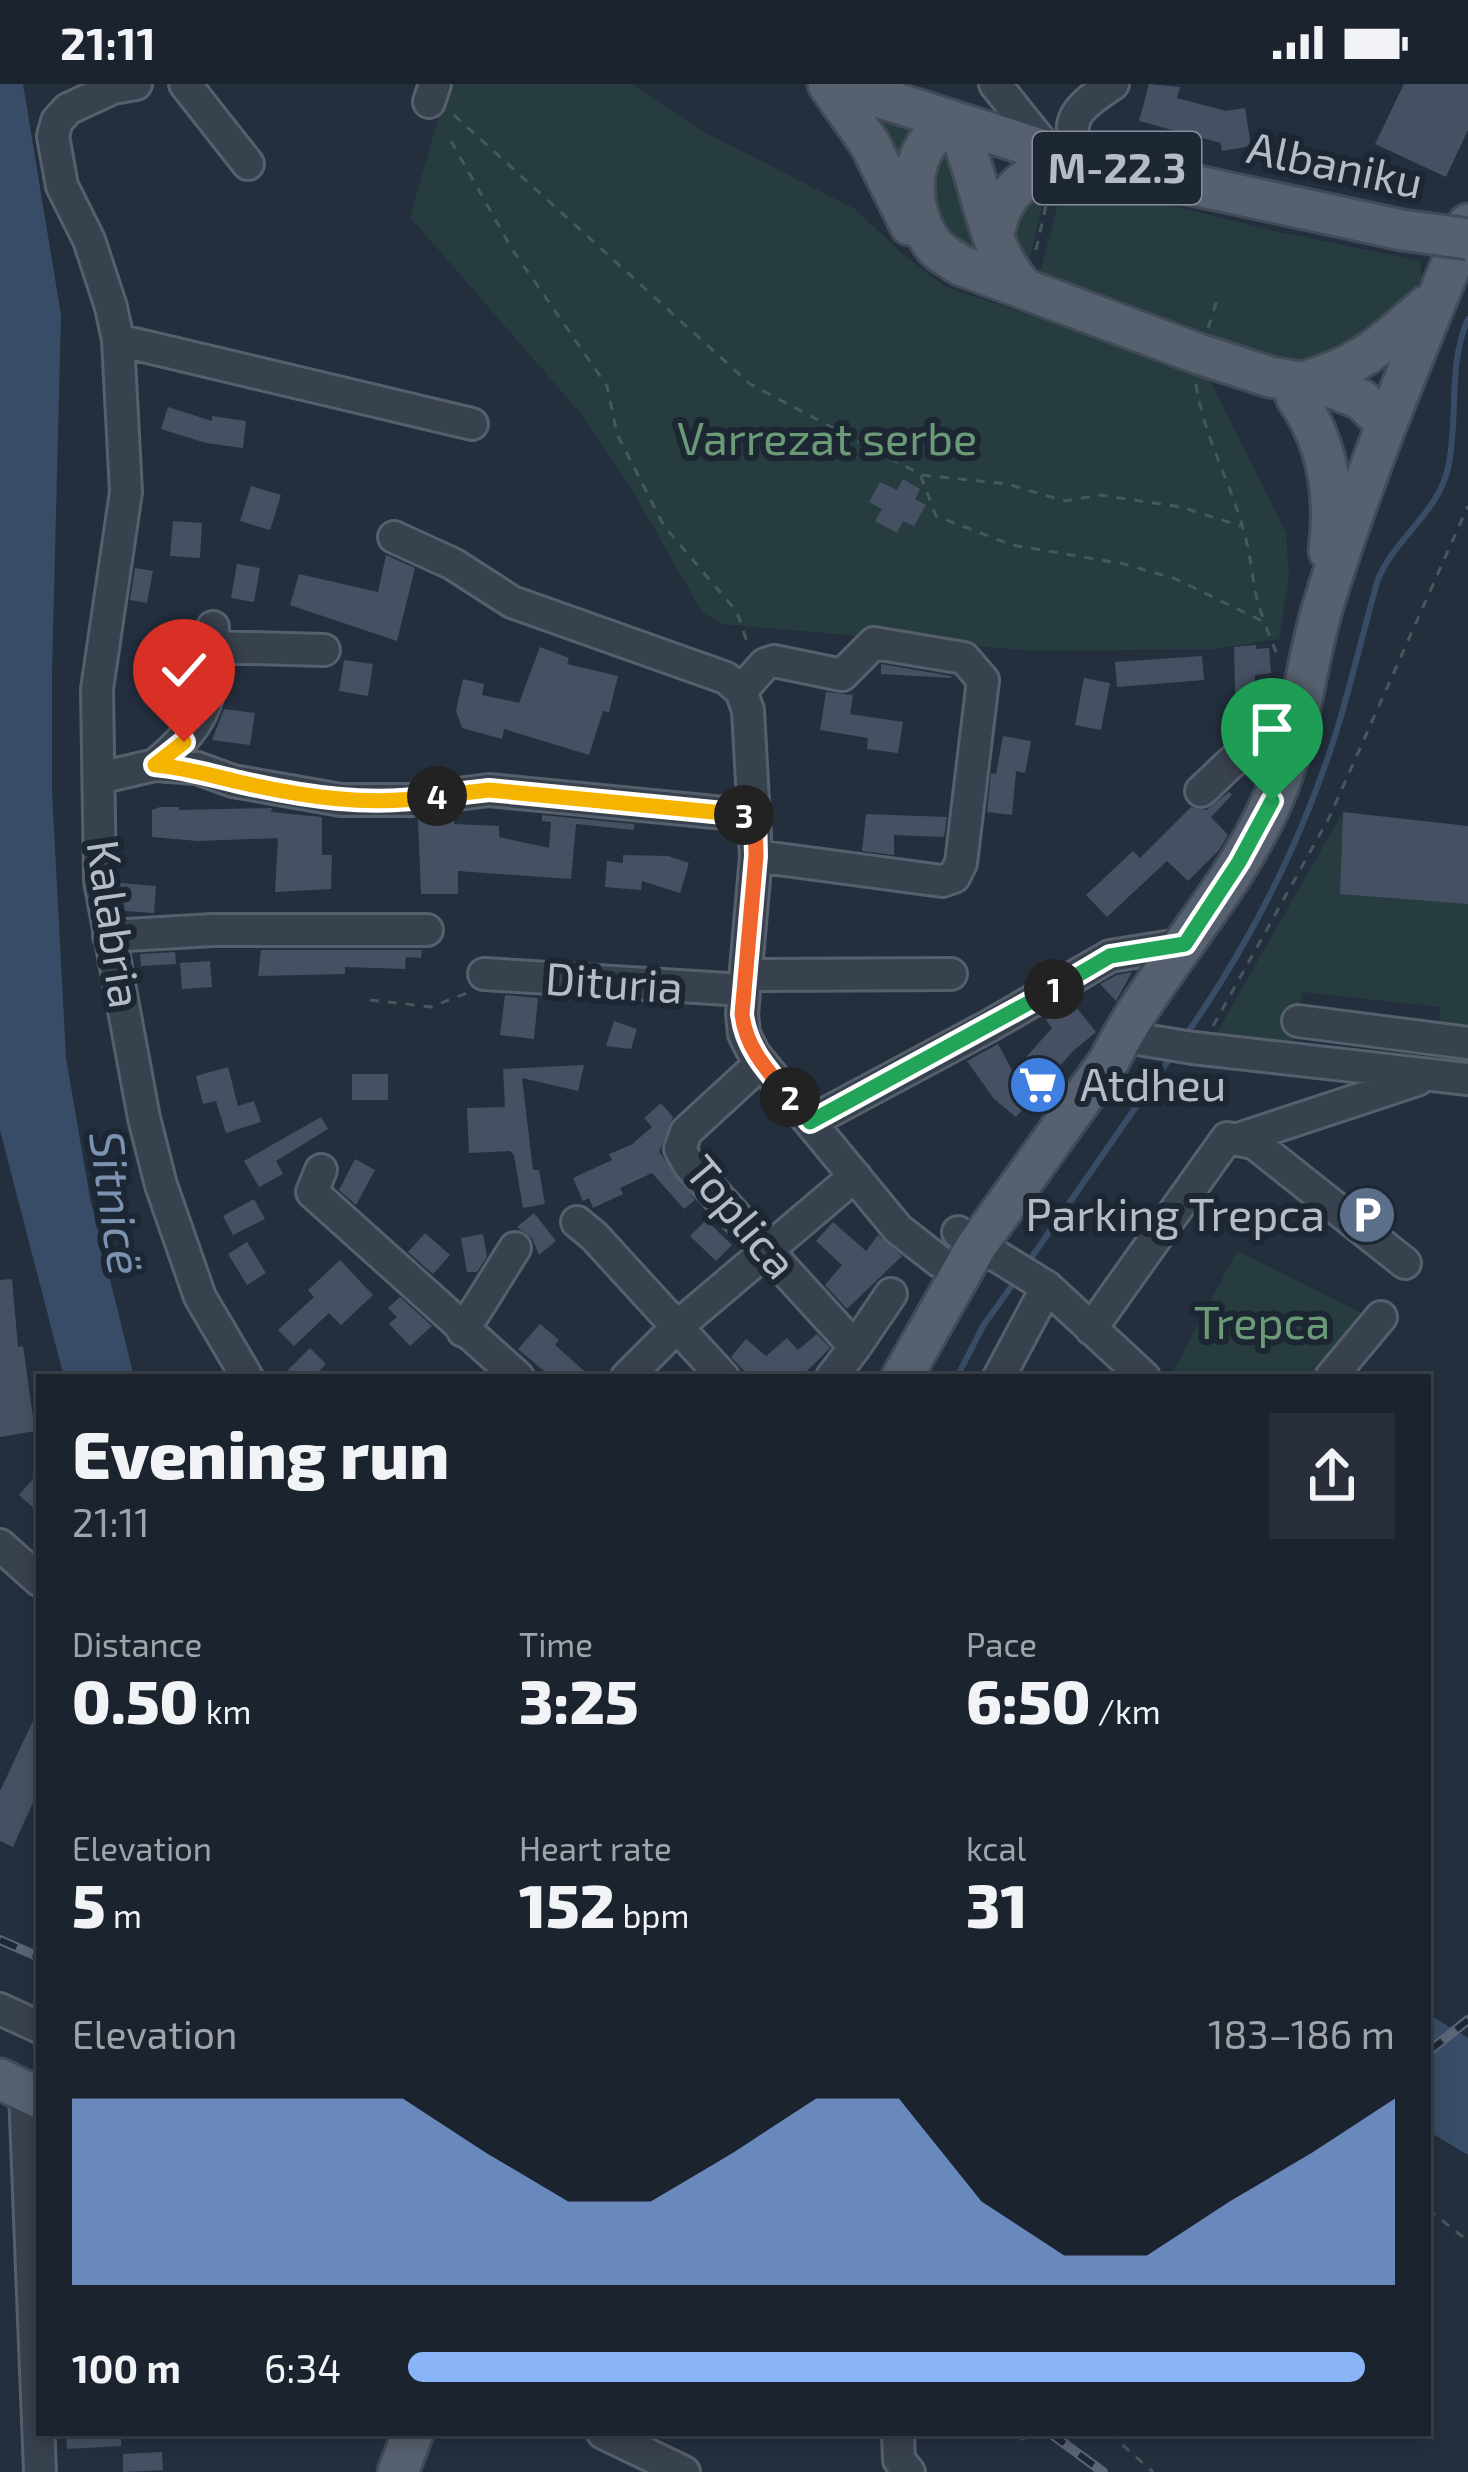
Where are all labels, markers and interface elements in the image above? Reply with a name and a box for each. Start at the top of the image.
text: 21:11 [60,15,156,69]
street label: Albaniku [1243,118,1428,208]
road number: M-22.3 [1033,132,1201,204]
park label: Varrezat serbe [677,410,977,464]
pin [133,619,235,742]
icon: check [151,637,217,703]
pin [1221,678,1323,801]
icon: arrive [1239,696,1305,762]
pin: 4 [407,766,467,826]
text: 4 [426,776,448,816]
pin: 3 [714,785,774,845]
text: 3 [735,795,753,835]
street label: Kalabria [77,836,154,1011]
street label: Dituria [544,949,685,1013]
pin: 1 [1024,959,1084,1019]
text: 1 [1047,969,1061,1009]
supermarket icon: Atdheu [1007,1054,1069,1116]
place label: Atdheu [1080,1056,1226,1110]
pin: 2 [760,1067,820,1127]
text: 2 [780,1077,800,1117]
water label: Sitnicë [79,1127,157,1279]
street label: Toplica [676,1143,810,1288]
parking icon: Parking Trepca [1336,1184,1398,1246]
place label: Parking Trepca [1025,1186,1325,1240]
park label: Trepca [1194,1294,1330,1348]
text: Evening run [72,1413,449,1492]
button: share [1269,1413,1395,1539]
text: 21:11 [72,1498,150,1545]
text: Distance [72,1624,202,1664]
text: Time [519,1624,593,1664]
text: Pace [966,1624,1037,1664]
text: 0.50 [72,1664,198,1736]
text: 3:25 [519,1664,639,1736]
text: 6:50 [966,1664,1091,1736]
text: km [198,1691,251,1731]
text: /km [1091,1691,1161,1731]
text: Elevation [72,1828,212,1868]
text: Heart rate [519,1828,672,1868]
text: kcal [966,1828,1026,1868]
text: 5 [72,1868,106,1940]
text: 152 [519,1868,615,1940]
text: 31 [966,1868,1027,1940]
text: m [106,1895,142,1935]
text: bpm [615,1895,689,1935]
text: Elevation [72,2010,237,2057]
text: 183–186 m [1208,2010,1395,2057]
text: 100 m [72,2344,181,2391]
text: 6:34 [264,2344,341,2391]

